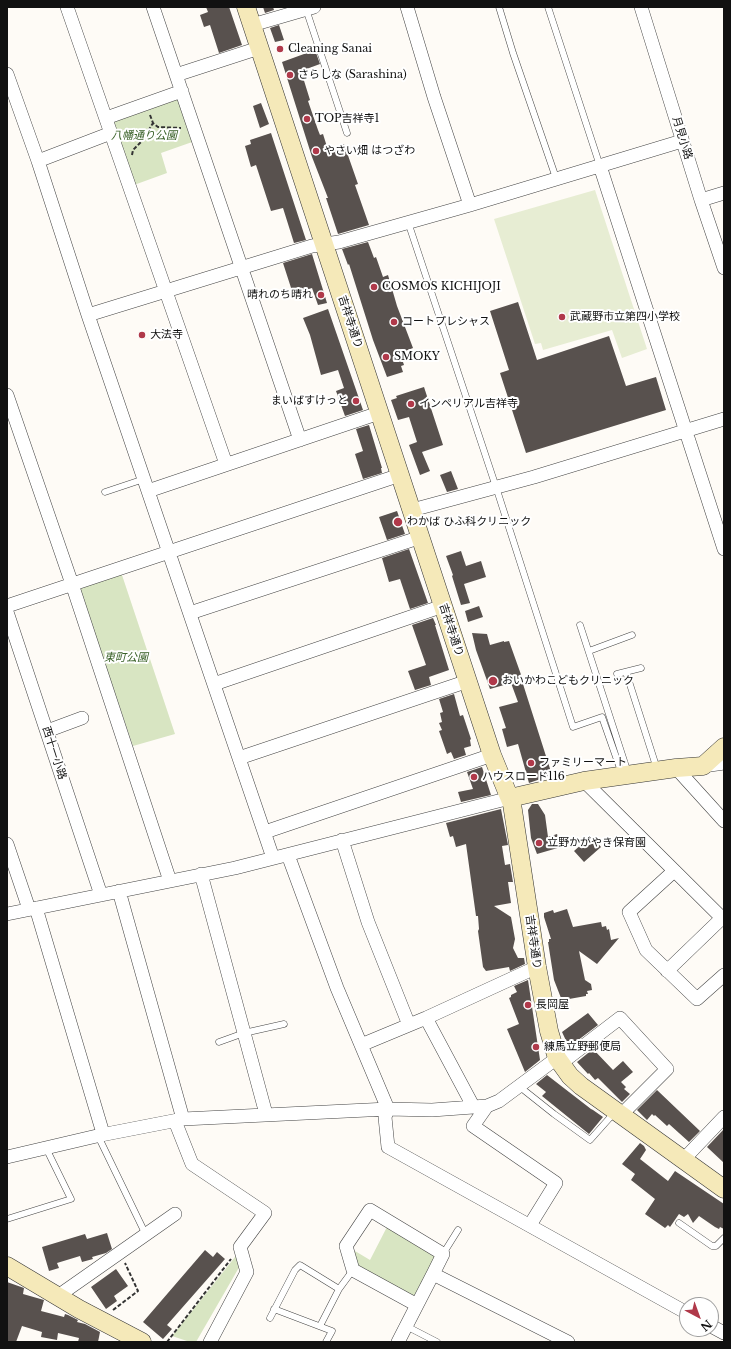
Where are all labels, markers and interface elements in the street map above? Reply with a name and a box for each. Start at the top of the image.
place label: Cleaning Sanai [288,42,372,56]
marker: Cleaning Sanai [275,44,285,54]
place label: さらしな (Sarashina) [298,68,407,82]
marker: さらしな (Sarashina) [285,70,295,80]
place label: TOP吉祥寺1 [315,112,379,126]
marker: TOP吉祥寺1 [302,114,312,124]
street label: 月見小路 [669,115,695,161]
park label: 八幡通り公園 [111,129,177,143]
place label: やさい畑 はつざわ [324,144,415,158]
marker: やさい畑 はつざわ [311,146,321,156]
place label: COSMOS KICHIJOJI [382,280,501,294]
marker: COSMOS KICHIJOJI [369,282,379,292]
place label: 晴れのち晴れ [247,288,313,302]
marker: 晴れのち晴れ [316,290,326,300]
street label: 吉祥寺通り [335,294,365,350]
place label: 武蔵野市立第四小学校 [570,310,680,324]
marker: 武蔵野市立第四小学校 [557,312,567,322]
place label: コートプレシャス [402,315,490,329]
marker: コートプレシャス [389,317,399,327]
place label: 大法寺 [150,328,183,342]
marker: 大法寺 [137,330,147,340]
place label: SMOKY [394,350,440,364]
marker: SMOKY [381,352,391,362]
place label: まいばすけっと [271,394,348,408]
marker: まいばすけっと [351,396,361,406]
place label: インペリアル吉祥寺 [419,397,518,411]
marker: インペリアル吉祥寺 [406,399,416,409]
place label: わかば ひふ科クリニック [407,515,531,529]
marker: わかば ひふ科クリニック [392,516,404,528]
street label: 吉祥寺通り [436,602,466,658]
park label: 東町公園 [104,651,148,665]
place label: おいかわこどもクリニック [502,674,634,688]
marker: おいかわこどもクリニック [487,675,499,687]
street label: 西十一小路 [39,725,69,781]
place label: ファミリーマート [539,756,627,770]
marker: ファミリーマート [526,758,536,768]
place label: ハウスロード116 [482,770,565,784]
marker: ハウスロード116 [469,772,479,782]
place label: 立野かがやき保育園 [547,836,646,850]
marker: 立野かがやき保育園 [534,838,544,848]
street label: 吉祥寺通り [523,914,543,970]
place label: 長岡屋 [536,998,569,1012]
marker: 長岡屋 [523,1000,533,1010]
place label: 練馬立野郵便局 [544,1040,621,1054]
marker: 練馬立野郵便局 [531,1042,541,1052]
north arrow [679,1297,719,1337]
text: N [698,1317,715,1334]

